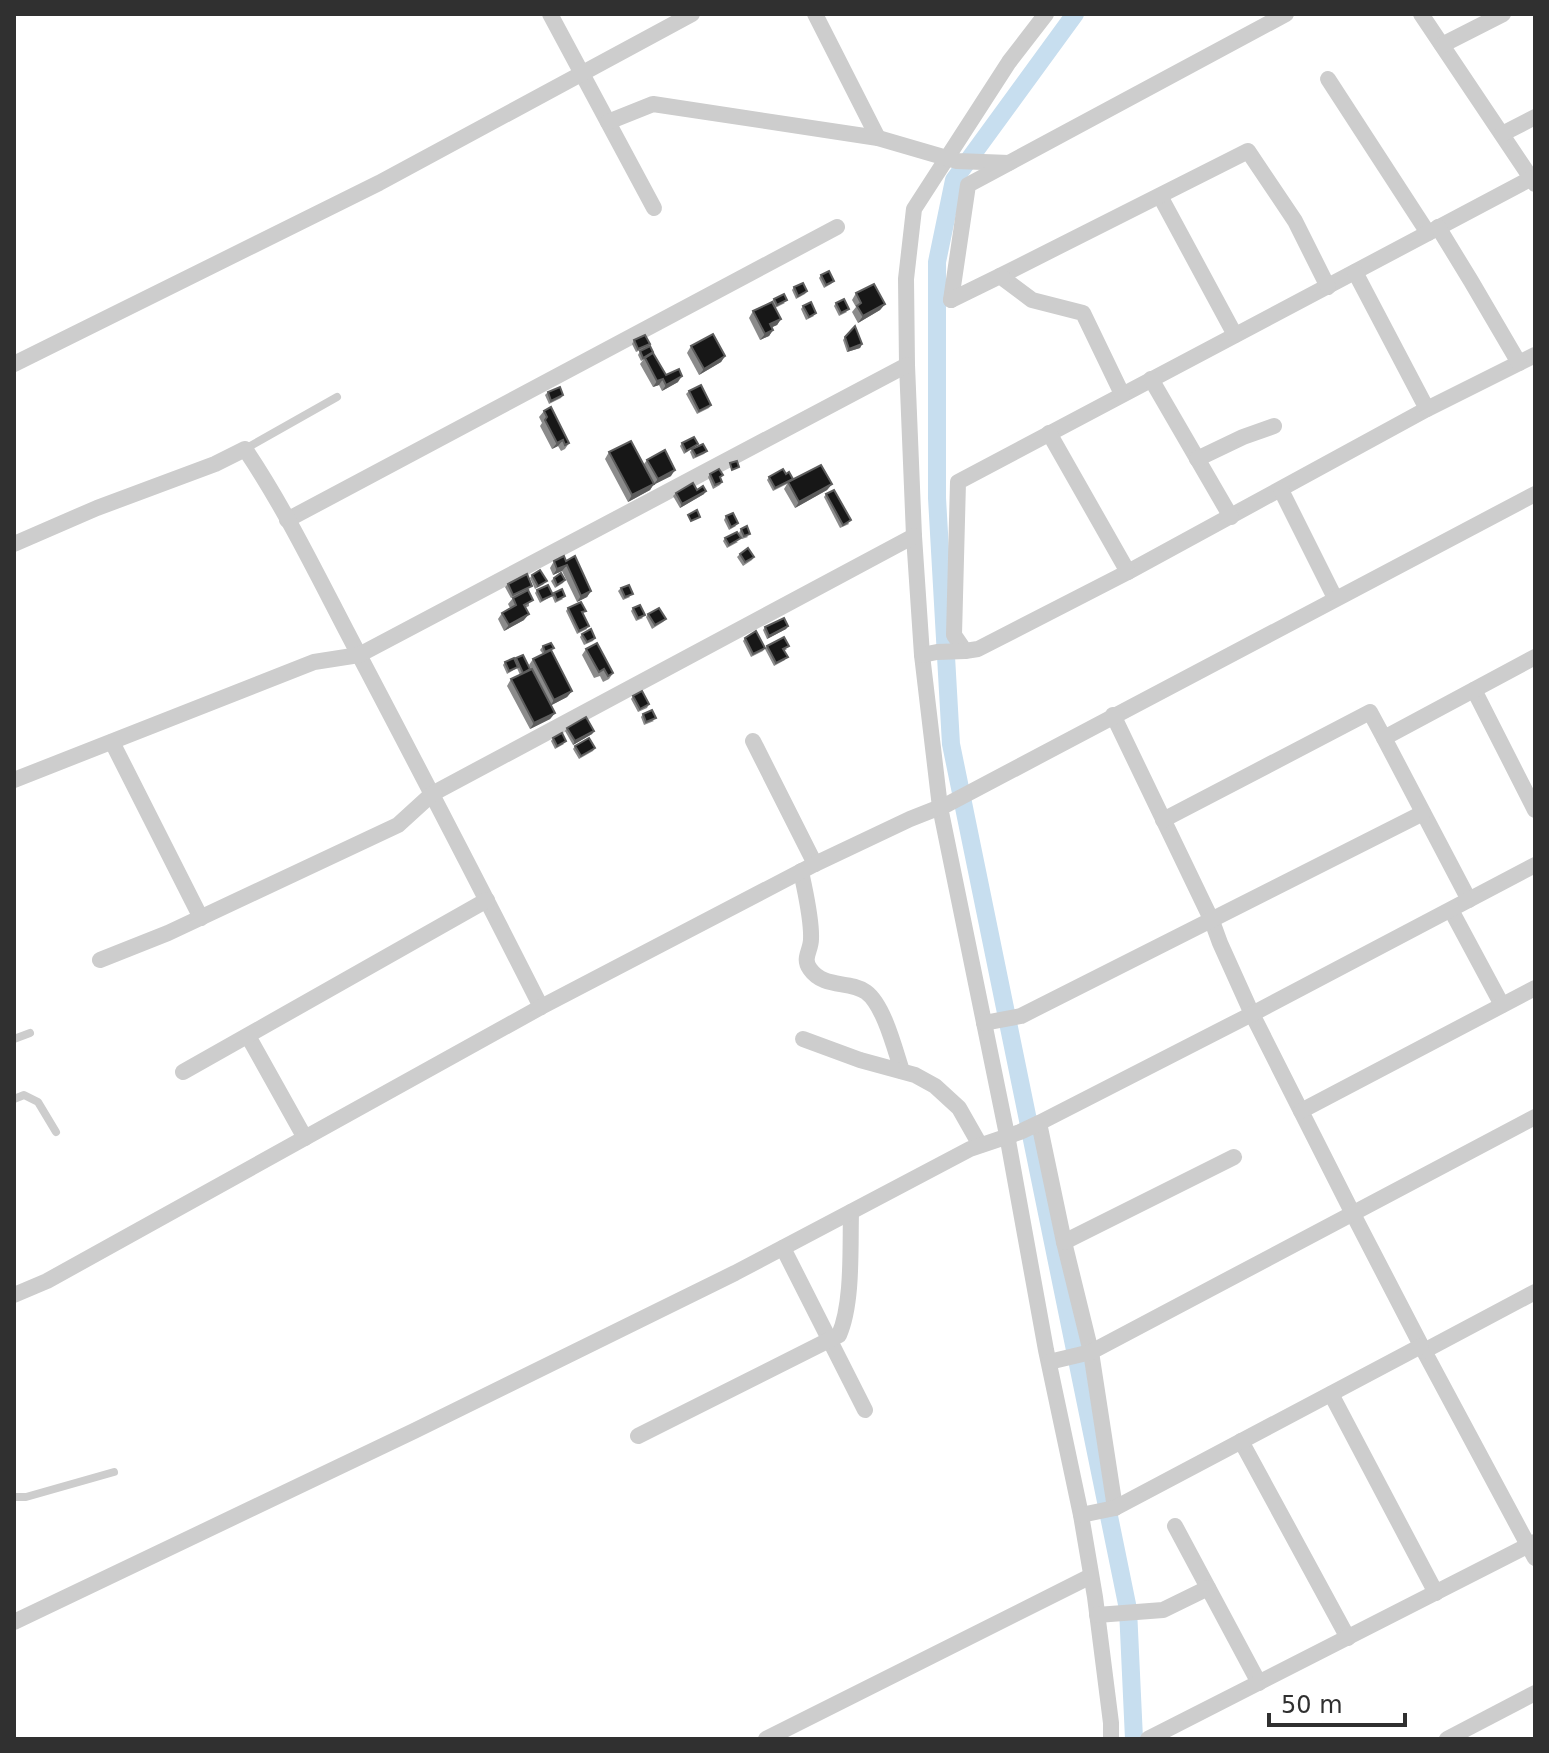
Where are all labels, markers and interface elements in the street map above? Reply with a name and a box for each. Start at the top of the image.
scale bar [1269,1677,1405,1727]
text: 50 m [1281,1691,1343,1719]

